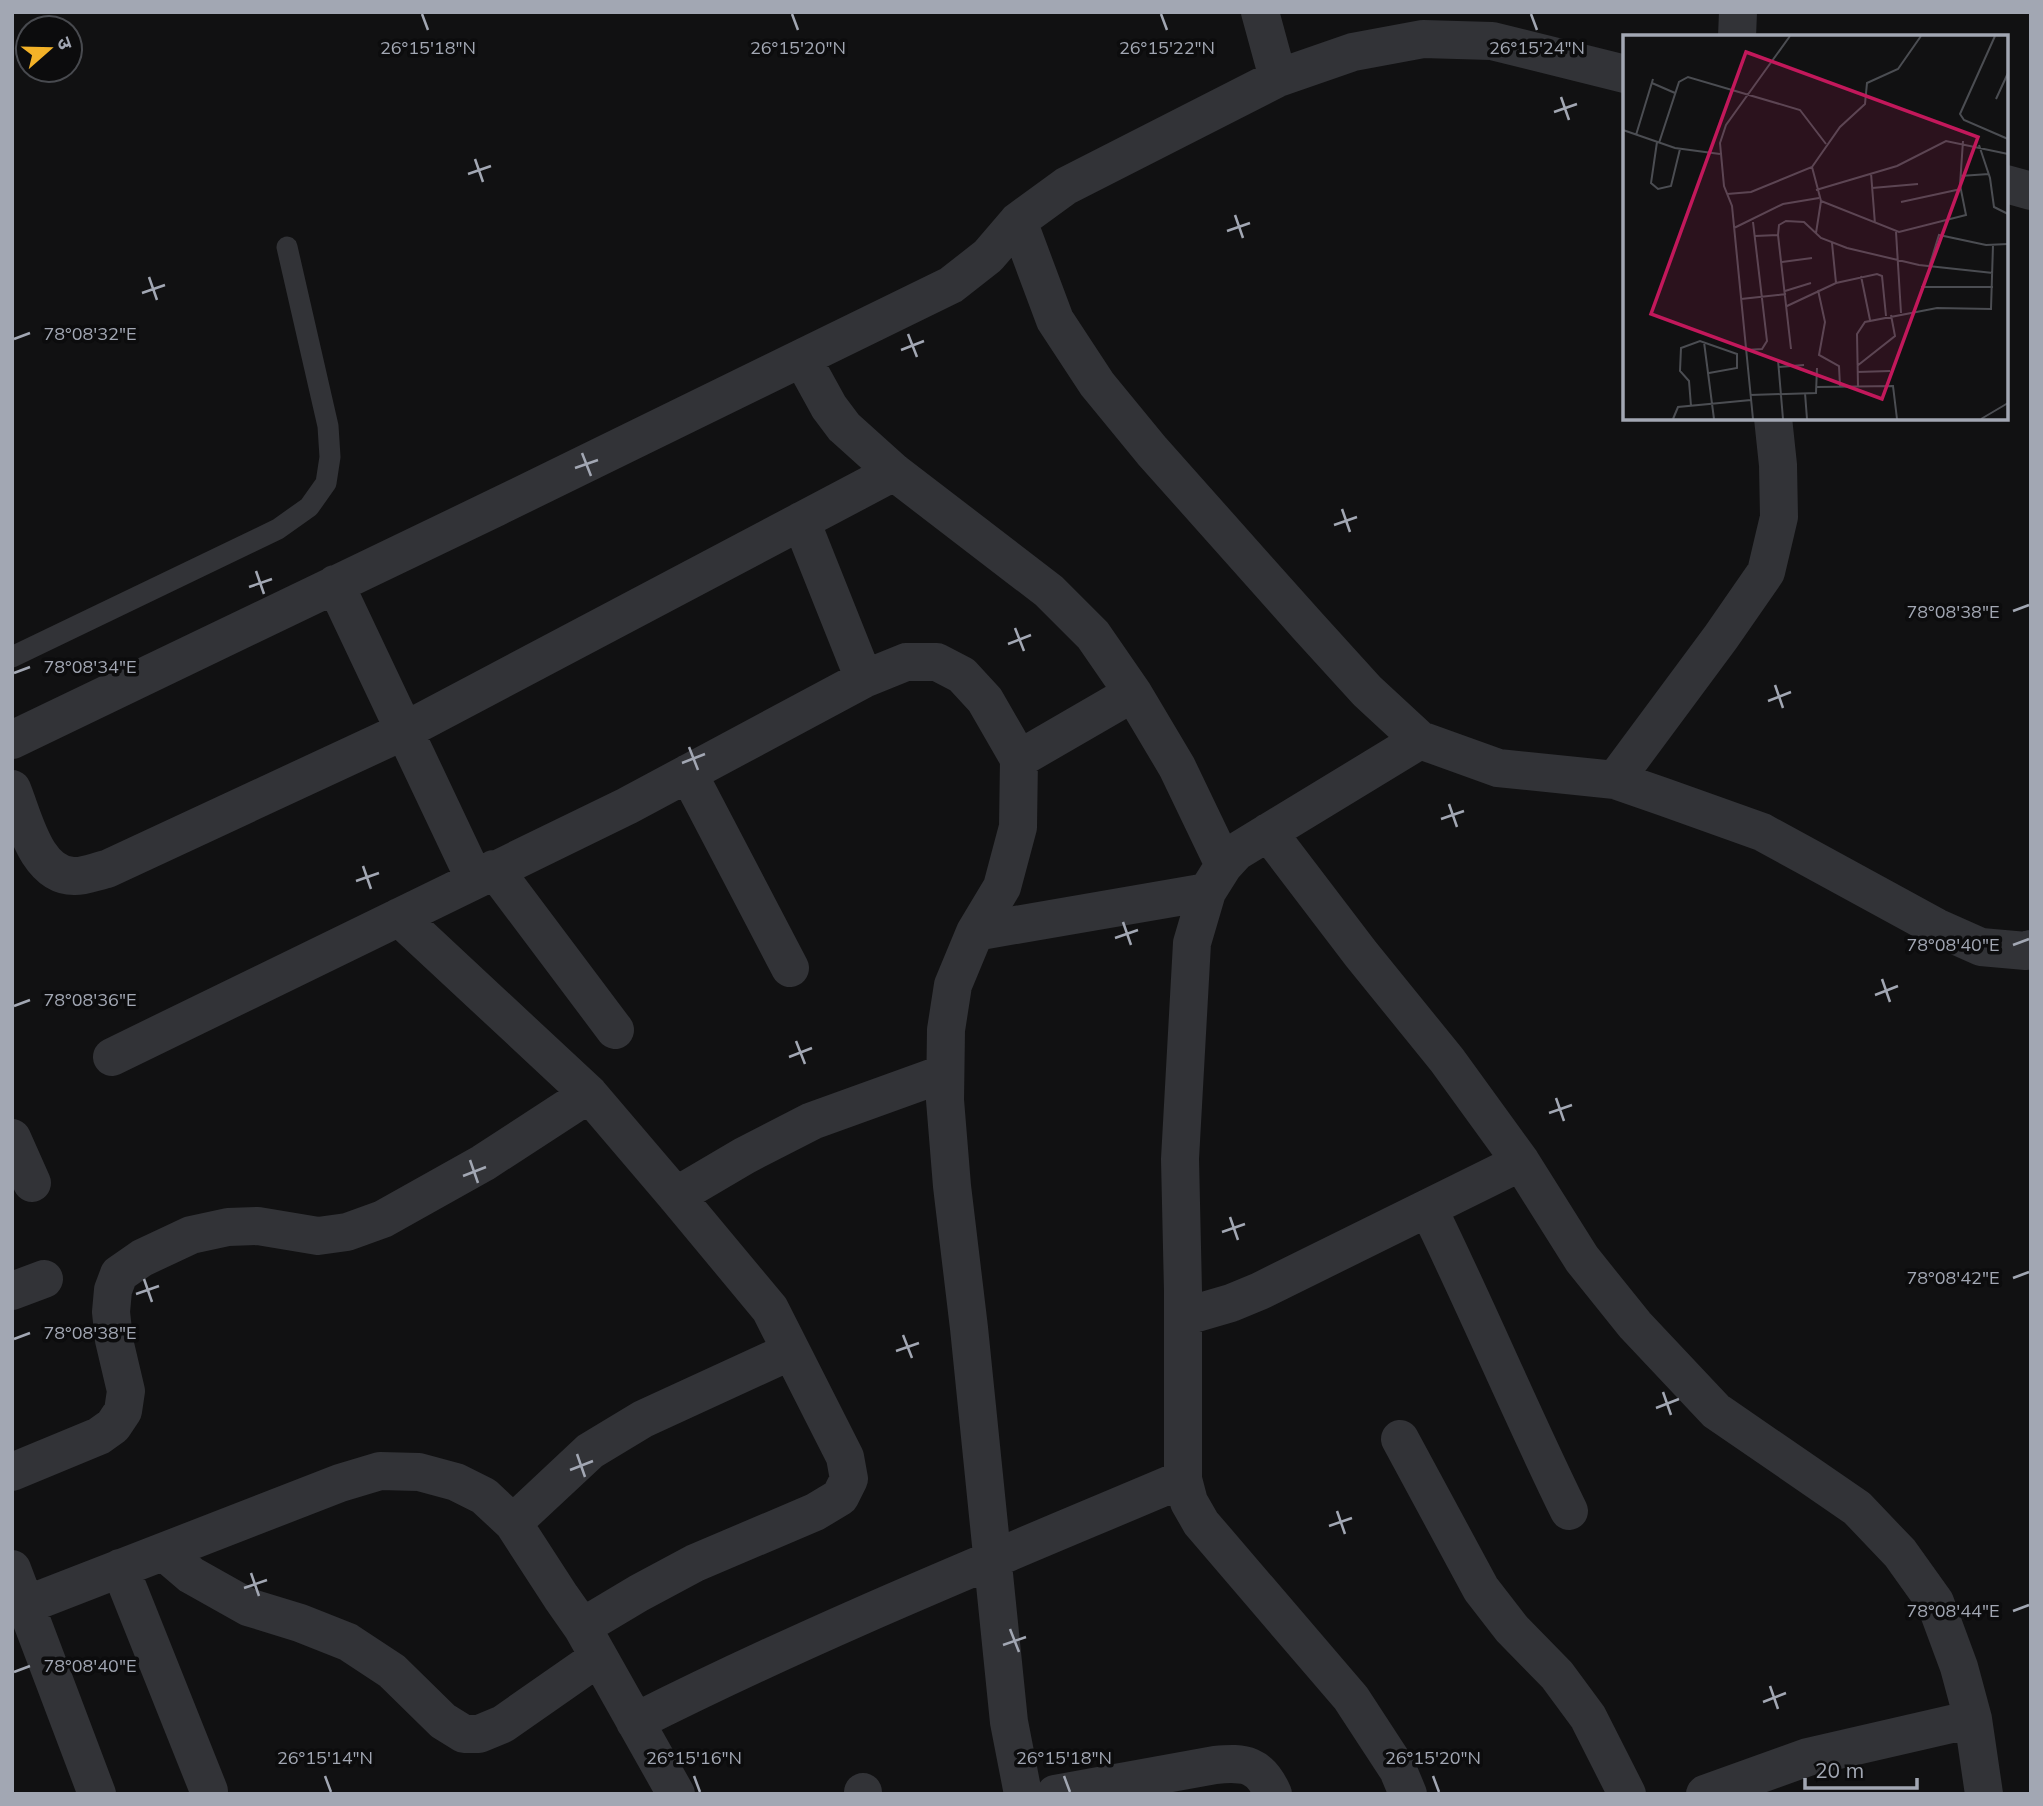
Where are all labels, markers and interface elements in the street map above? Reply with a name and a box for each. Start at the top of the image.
north arrow [14,14,84,84]
text: उ [52,34,78,53]
inset map [1623,35,2008,420]
text: 26°15'18"N [380,36,476,59]
text: 26°15'20"N [750,36,846,59]
text: 26°15'22"N [1119,36,1215,59]
text: 26°15'24"N [1489,36,1585,59]
text: 78°08'32"E [43,322,137,345]
text: 78°08'38"E [1906,600,2000,623]
text: 78°08'34"E [43,655,137,678]
text: 78°08'40"E [1906,933,2000,956]
text: 78°08'36"E [43,988,137,1011]
text: 78°08'42"E [1906,1266,2000,1289]
text: 78°08'38"E [43,1321,137,1344]
text: 78°08'44"E [1906,1599,2000,1622]
text: 78°08'40"E [43,1654,137,1677]
text: 26°15'14"N [277,1746,373,1769]
text: 26°15'16"N [646,1746,742,1769]
text: 26°15'18"N [1016,1746,1112,1769]
text: 26°15'20"N [1385,1746,1481,1769]
scale bar [1805,1746,1917,1790]
text: 20 m [1815,1757,1864,1783]

